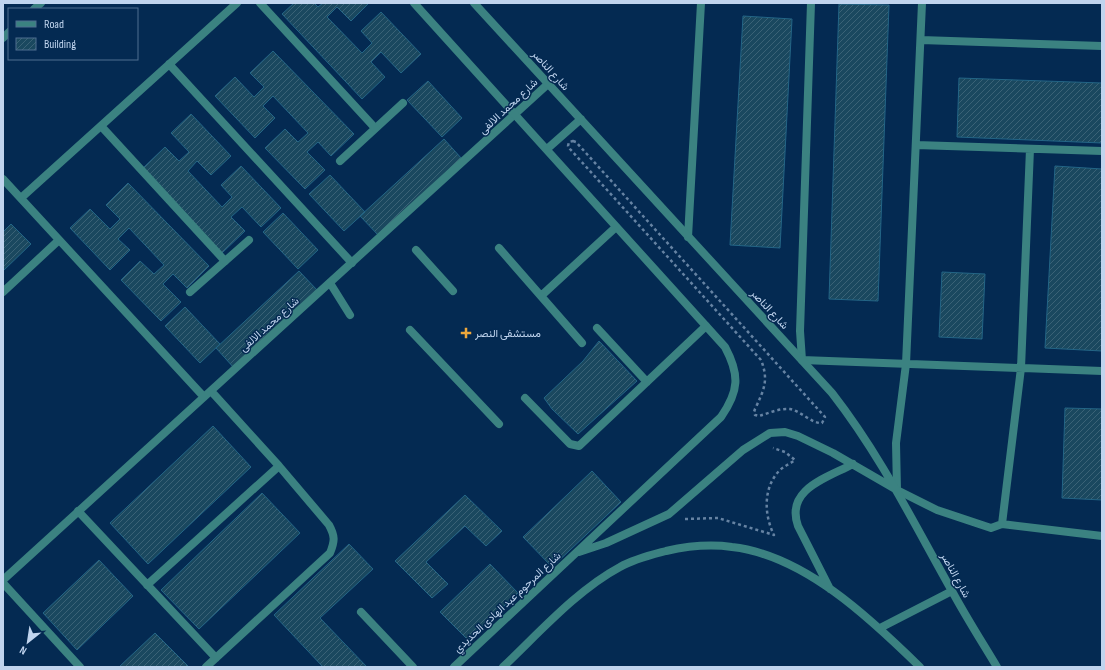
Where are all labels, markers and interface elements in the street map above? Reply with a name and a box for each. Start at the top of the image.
legend [8,8,138,60]
text: Road [44,17,64,32]
text: Building [44,37,76,52]
street label: شارع الناصر [528,47,572,94]
street label: شارع محمد الالفى [476,76,541,138]
street label: شارع الناصر [747,286,792,333]
street label: شارع محمد الالفى [237,294,303,355]
marker: مستشفى النصر [460,327,472,339]
place label: مستشفى النصر [474,327,541,340]
street label: شارع المرحوم عبد الهادى الحديدي [451,549,566,658]
street label: شارع الناصر [936,550,973,601]
north arrow [8,622,48,662]
text: N [17,643,29,657]

